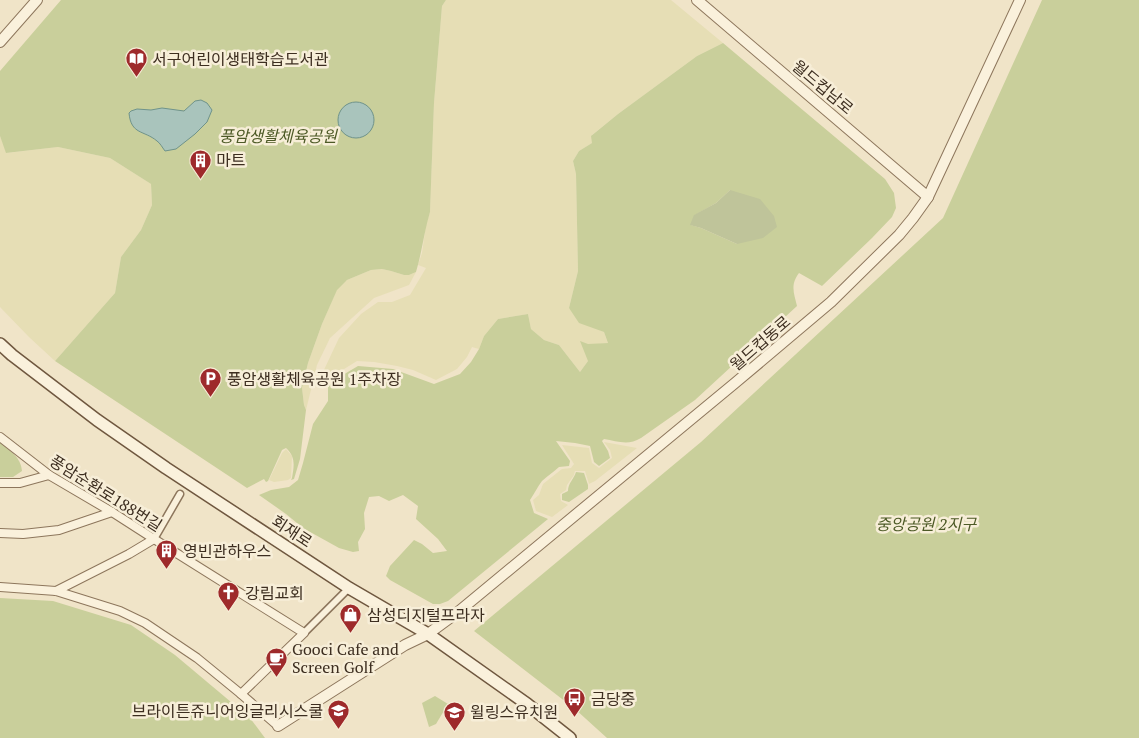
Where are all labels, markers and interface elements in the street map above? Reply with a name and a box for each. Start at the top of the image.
library icon: 서구어린이생태학습도서관 [124,47,148,78]
place label: 서구어린이생태학습도서관 [152,48,329,70]
street label: 월드컵남로 [788,55,858,119]
park label: 풍암생활체육공원 [219,125,338,147]
building icon: 마트 [188,148,212,179]
place label: 마트 [216,149,245,171]
street label: 월드컵동로 [725,310,795,375]
parking icon: 풍암생활체육공원 1주차장 [199,367,223,398]
place label: 풍암생활체육공원 1주차장 [227,368,402,390]
street label: 풍암순환로188번길 [46,450,166,536]
street label: 회재로 [267,510,317,552]
park label: 중앙공원 2지구 [876,513,978,535]
building icon: 영빈관하우스 [155,539,179,570]
place label: 영빈관하우스 [183,540,271,562]
church icon: 강림교회 [217,581,241,612]
place label: 강림교회 [245,582,304,604]
shop icon: 삼성디지털프라자 [339,603,363,634]
place label: 삼성디지털프라자 [367,604,485,626]
place label: Gooci Cafe and Screen Golf [292,638,399,678]
cafe icon: Gooci Cafe and Screen Golf [264,646,288,677]
bus stop icon: 금당중 [563,687,587,718]
place label: 금당중 [591,688,635,710]
school or university icon: 브라이튼쥬니어잉글리시스쿨 [327,699,351,730]
place label: 브라이튼쥬니어잉글리시스쿨 [132,700,323,722]
school or university icon: 윌링스유치원 [442,700,466,731]
place label: 윌링스유치원 [470,701,558,723]

